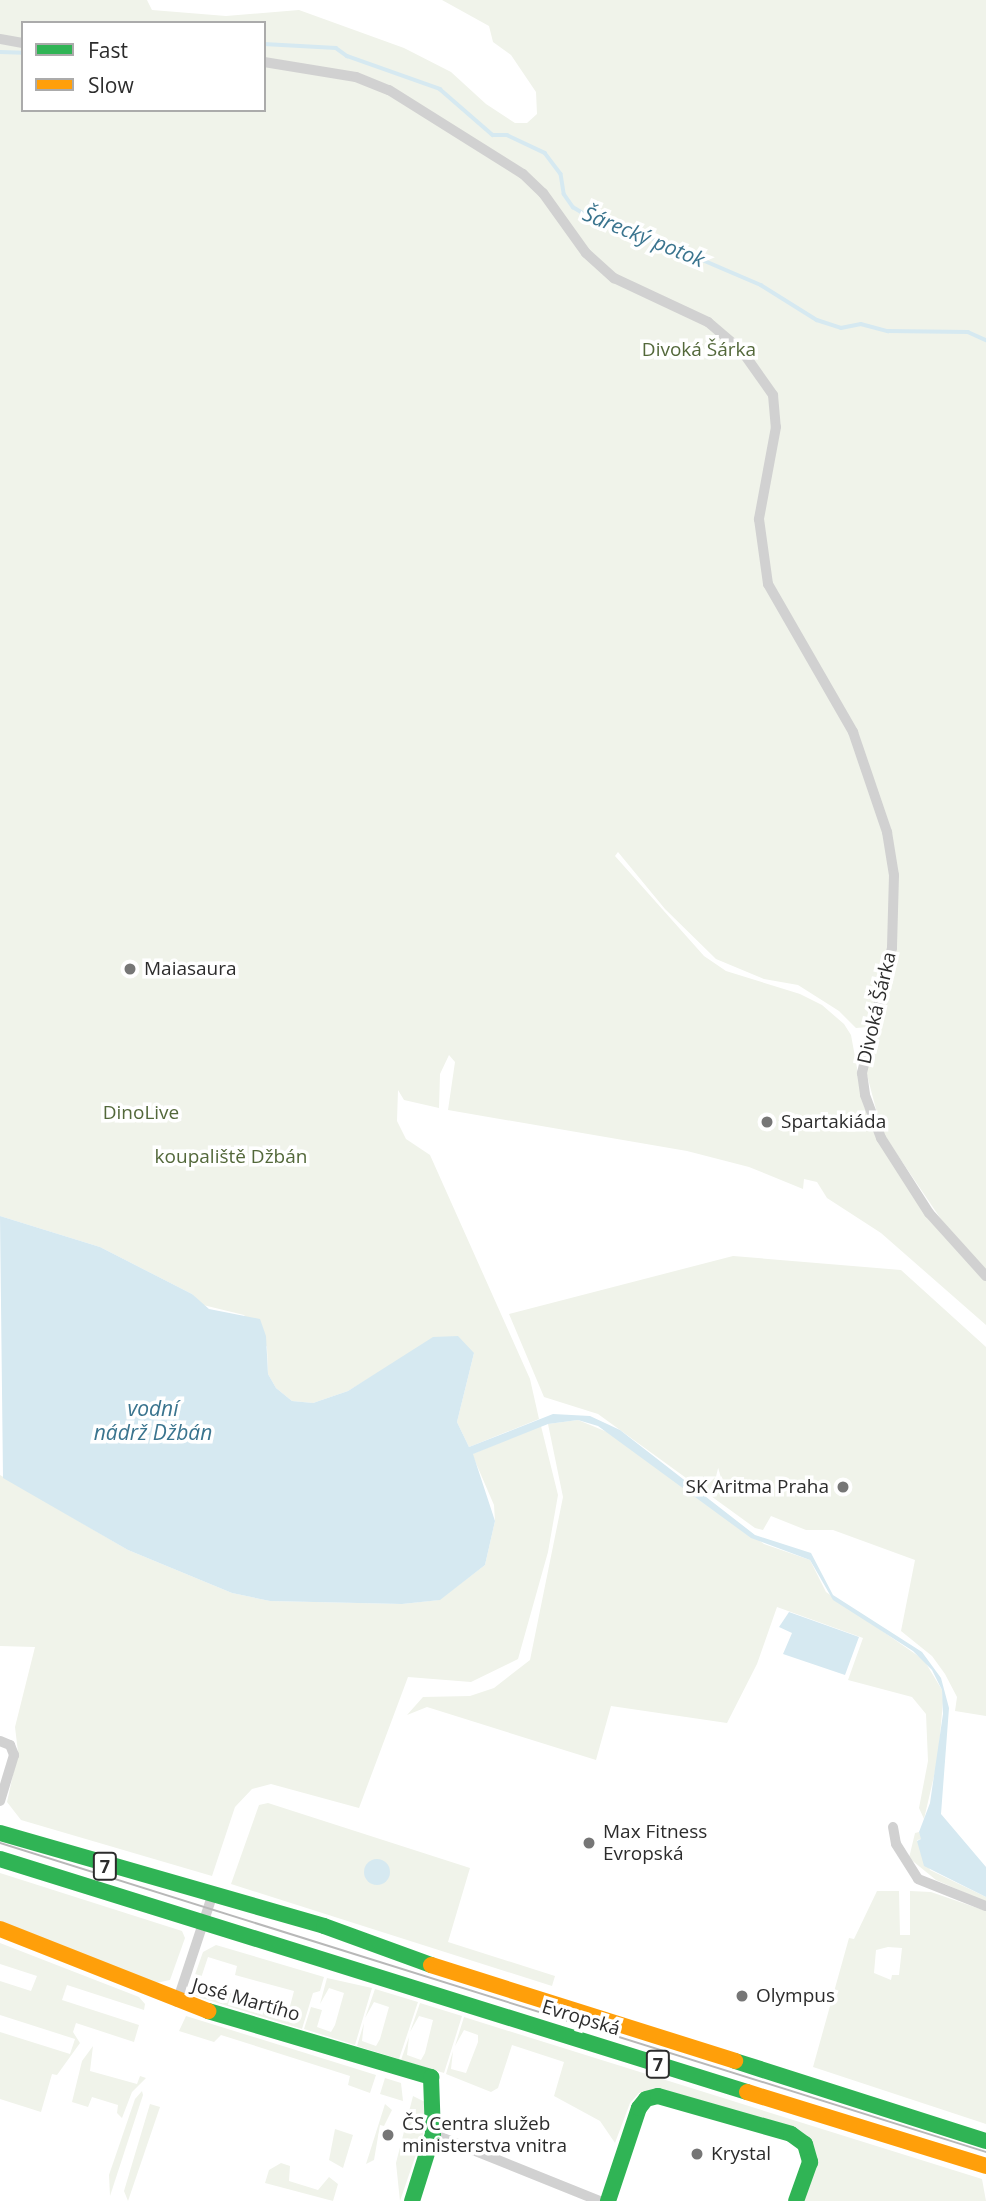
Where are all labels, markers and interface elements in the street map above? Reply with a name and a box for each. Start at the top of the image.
legend [21,21,266,112]
text: Fast [88,36,128,64]
text: Slow [88,71,134,99]
water label: Šárecký potok [579,200,709,272]
park label: Divoká Šárka [642,339,756,361]
street label: Divoká Šárka [853,950,901,1066]
place label: Maiasaura [144,958,237,980]
marker: Maiasaura [122,961,138,977]
park label: DinoLive [103,1102,179,1124]
place label: Spartakiáda [781,1111,886,1133]
marker: Spartakiáda [759,1114,775,1130]
park label: koupaliště Džbán [155,1146,307,1168]
water label: vodní nádrž Džbán [94,1395,212,1445]
place label: SK Aritma Praha [686,1476,829,1498]
marker: SK Aritma Praha [835,1479,851,1495]
place label: Max Fitness Evropská [603,1821,707,1865]
marker: Max Fitness Evropská [581,1835,597,1851]
road number: 7 [93,1852,117,1880]
street label: José Martího [189,1974,303,2026]
place label: Olympus [756,1985,835,2007]
marker: Olympus [734,1988,750,2004]
street label: Evropská [539,1995,623,2041]
road number: 7 [646,2050,670,2078]
place label: ČS Centra služeb ministerstva vnitra [402,2113,567,2157]
marker: ČS Centra služeb ministerstva vnitra [380,2127,396,2143]
place label: Krystal [711,2143,771,2165]
marker: Krystal [689,2146,705,2162]

